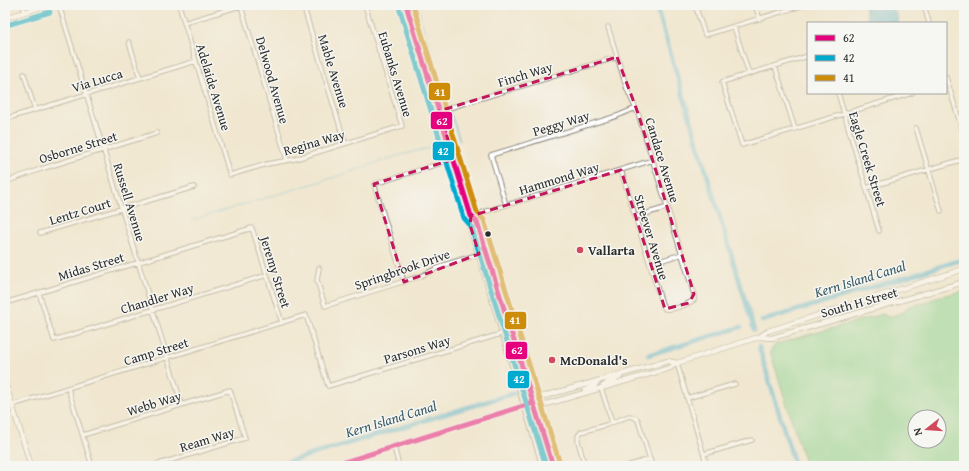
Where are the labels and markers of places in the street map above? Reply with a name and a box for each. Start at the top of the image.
unlabelled marker [483,229,493,239]
place label: Vallarta [588,241,635,260]
marker: Vallarta [575,245,585,255]
place label: McDonald's [560,351,628,370]
marker: McDonald's [547,355,557,365]

